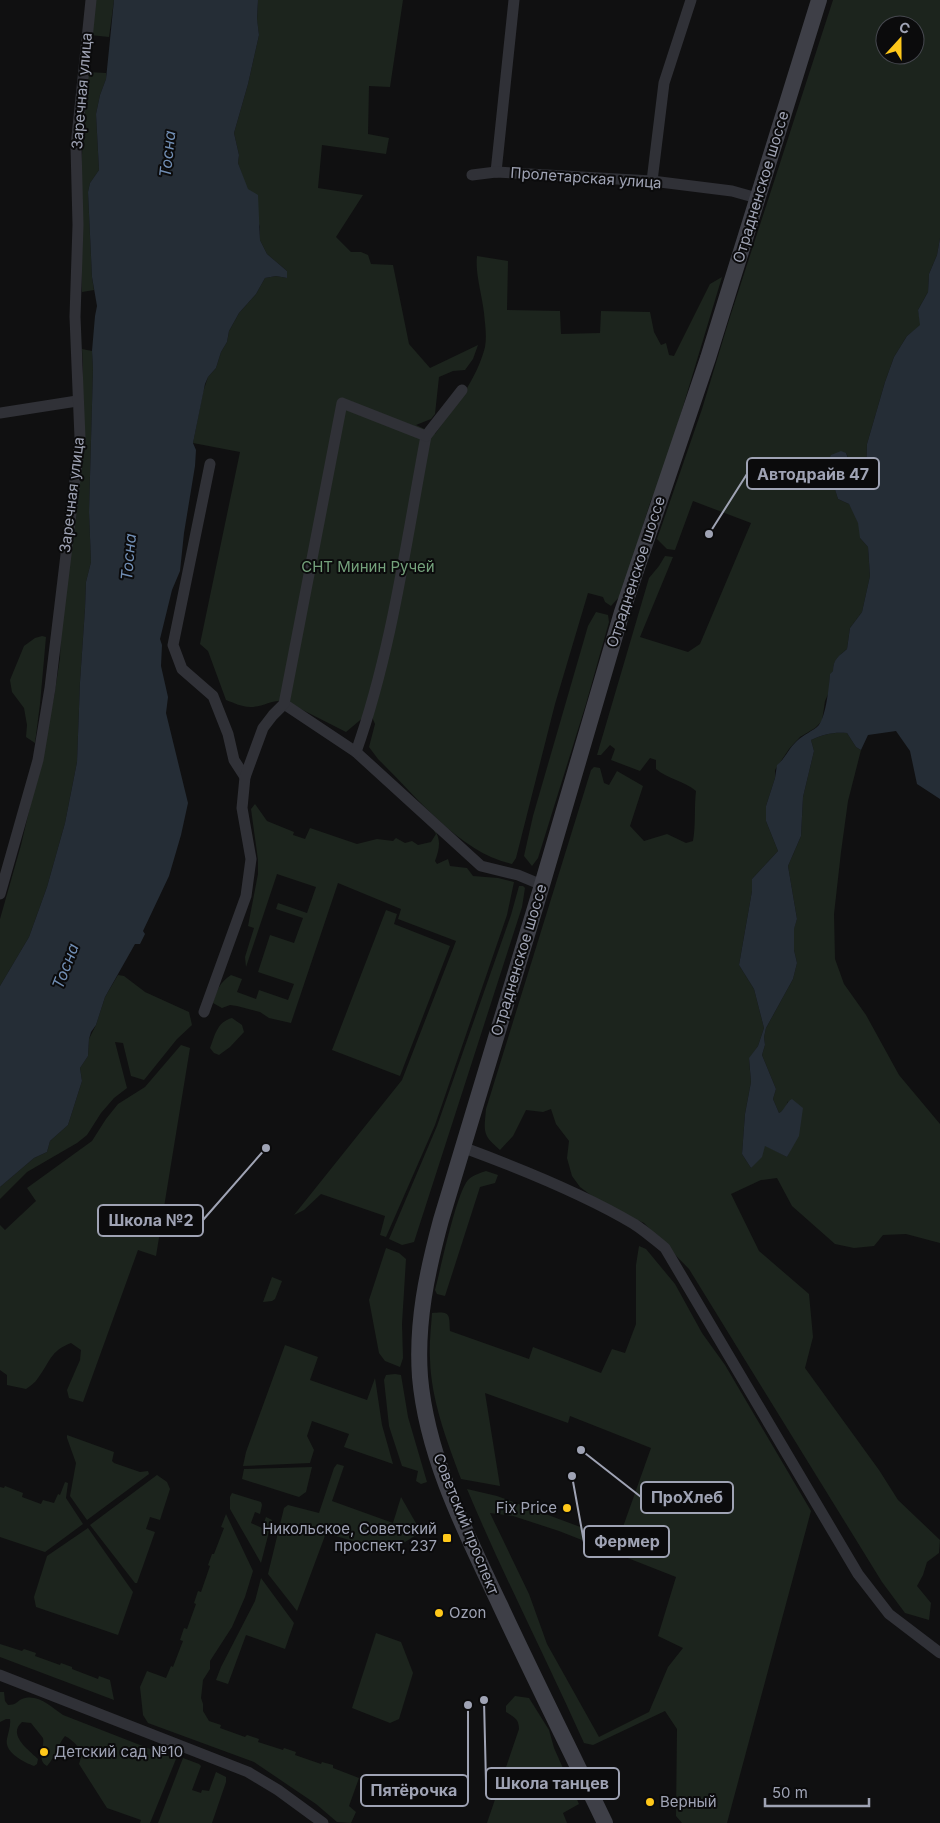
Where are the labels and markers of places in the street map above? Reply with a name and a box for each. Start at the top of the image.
callout: Автодрайв 47 [747,458,879,489]
callout: Школа №2 [98,1205,203,1236]
callout: ПроХлеб [641,1482,733,1513]
place label: Fix Price [496,1498,557,1517]
marker: Fix Price [561,1502,573,1514]
place label: Никольское, Советский проспект, 237 [262,1519,437,1555]
callout: Фермер [584,1526,669,1557]
marker: Никольское, Советский проспект, 237 [441,1532,453,1544]
place label: Ozon [449,1603,486,1622]
marker: Ozon [433,1607,445,1619]
place label: Детский сад №10 [54,1742,183,1761]
marker: Детский сад №10 [38,1746,50,1758]
callout: Школа танцев [486,1768,619,1799]
callout: Пятёрочка [361,1775,468,1806]
place label: Верный [660,1792,717,1811]
marker: Верный [644,1796,656,1808]

